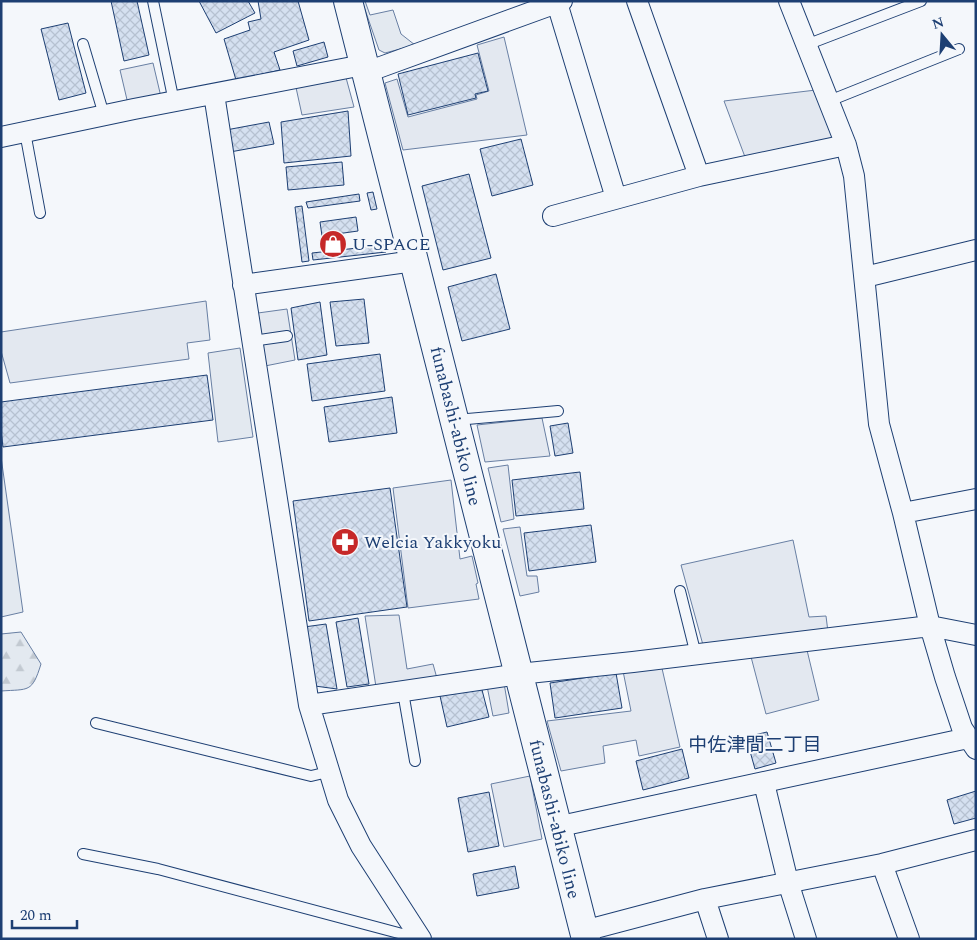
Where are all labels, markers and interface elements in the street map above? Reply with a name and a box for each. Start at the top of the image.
north arrow [917,10,967,60]
text: N [929,11,947,35]
shop icon: U-SPACE [318,229,348,259]
place label: U-SPACE [352,231,431,258]
street label: funabashi-abiko line [423,344,488,509]
pharmacy icon: Welcia Yakkyoku [330,527,360,557]
place label: Welcia Yakkyoku [364,529,501,556]
district label: 中佐津間二丁目 [688,731,822,760]
street label: funabashi-abiko line [522,737,587,902]
scale bar [12,898,78,930]
text: 20 m [20,904,52,927]

